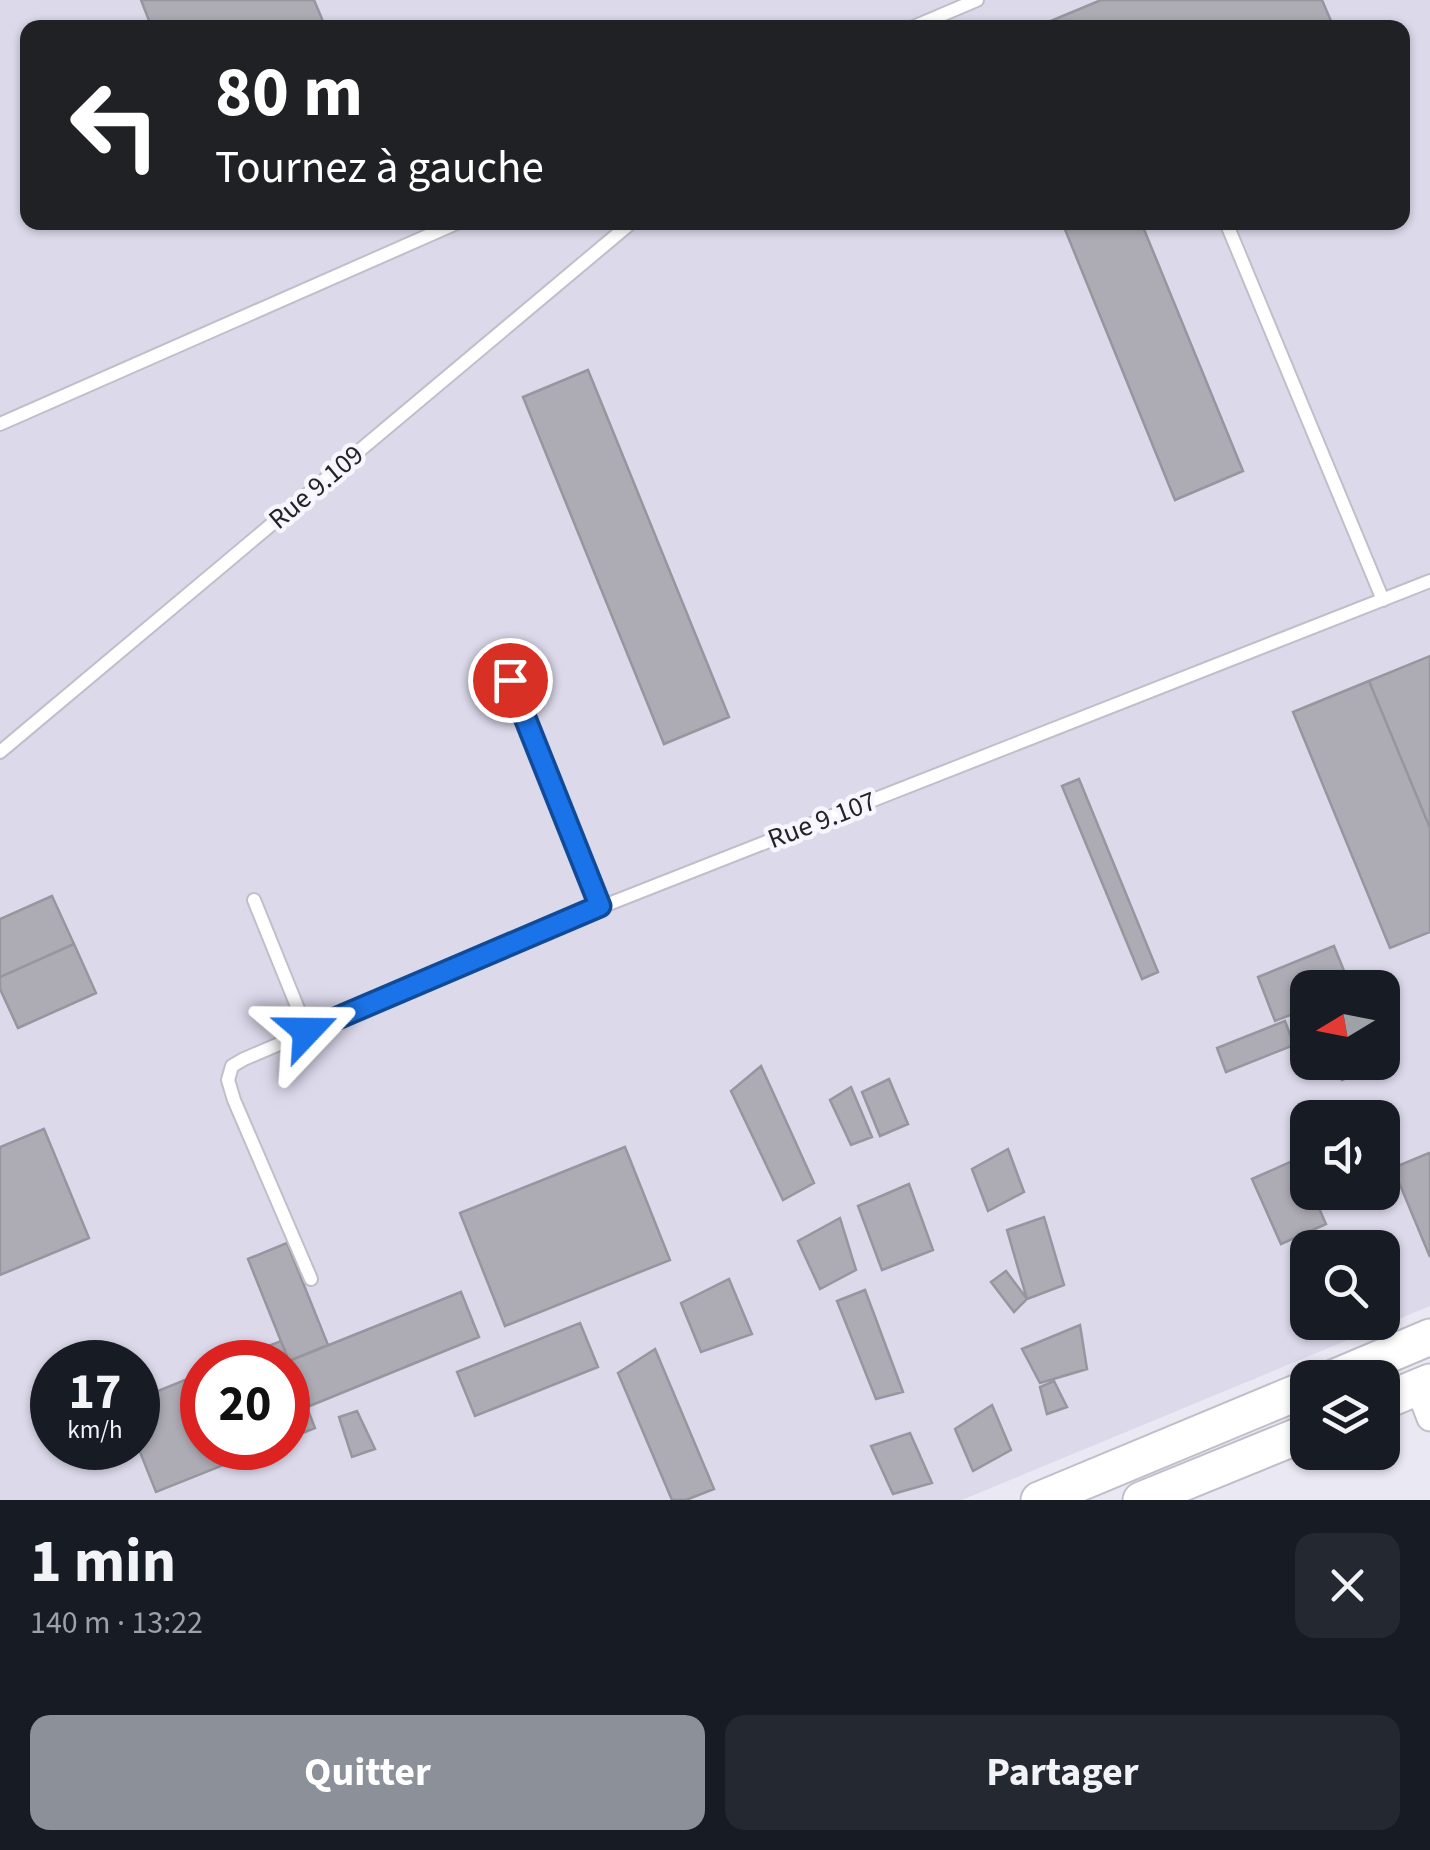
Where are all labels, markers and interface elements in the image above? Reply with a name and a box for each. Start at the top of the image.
text: 80 m [215,43,363,143]
icon: left [50,60,180,190]
text: Tournez à gauche [215,136,544,200]
street label: Rue 9.109 [260,435,372,539]
pin [468,638,553,723]
icon: arrive [483,653,538,708]
street label: Rue 9.107 [762,781,882,859]
north arrow [1290,970,1400,1080]
map controls [1290,970,1400,1470]
position arrow [255,979,359,1083]
button: sound [1290,1100,1400,1210]
button: search [1290,1230,1400,1340]
speed limit sign: 20 [180,1340,310,1470]
text: 17 [69,1357,121,1428]
button: layers [1290,1360,1400,1470]
text: km/h [67,1412,123,1448]
text: 1 min [30,1520,176,1605]
button: close [1295,1533,1400,1638]
text: 140 m · 13:22 [30,1600,203,1646]
button: Quitter [30,1715,705,1830]
button: Partager [725,1715,1400,1830]

